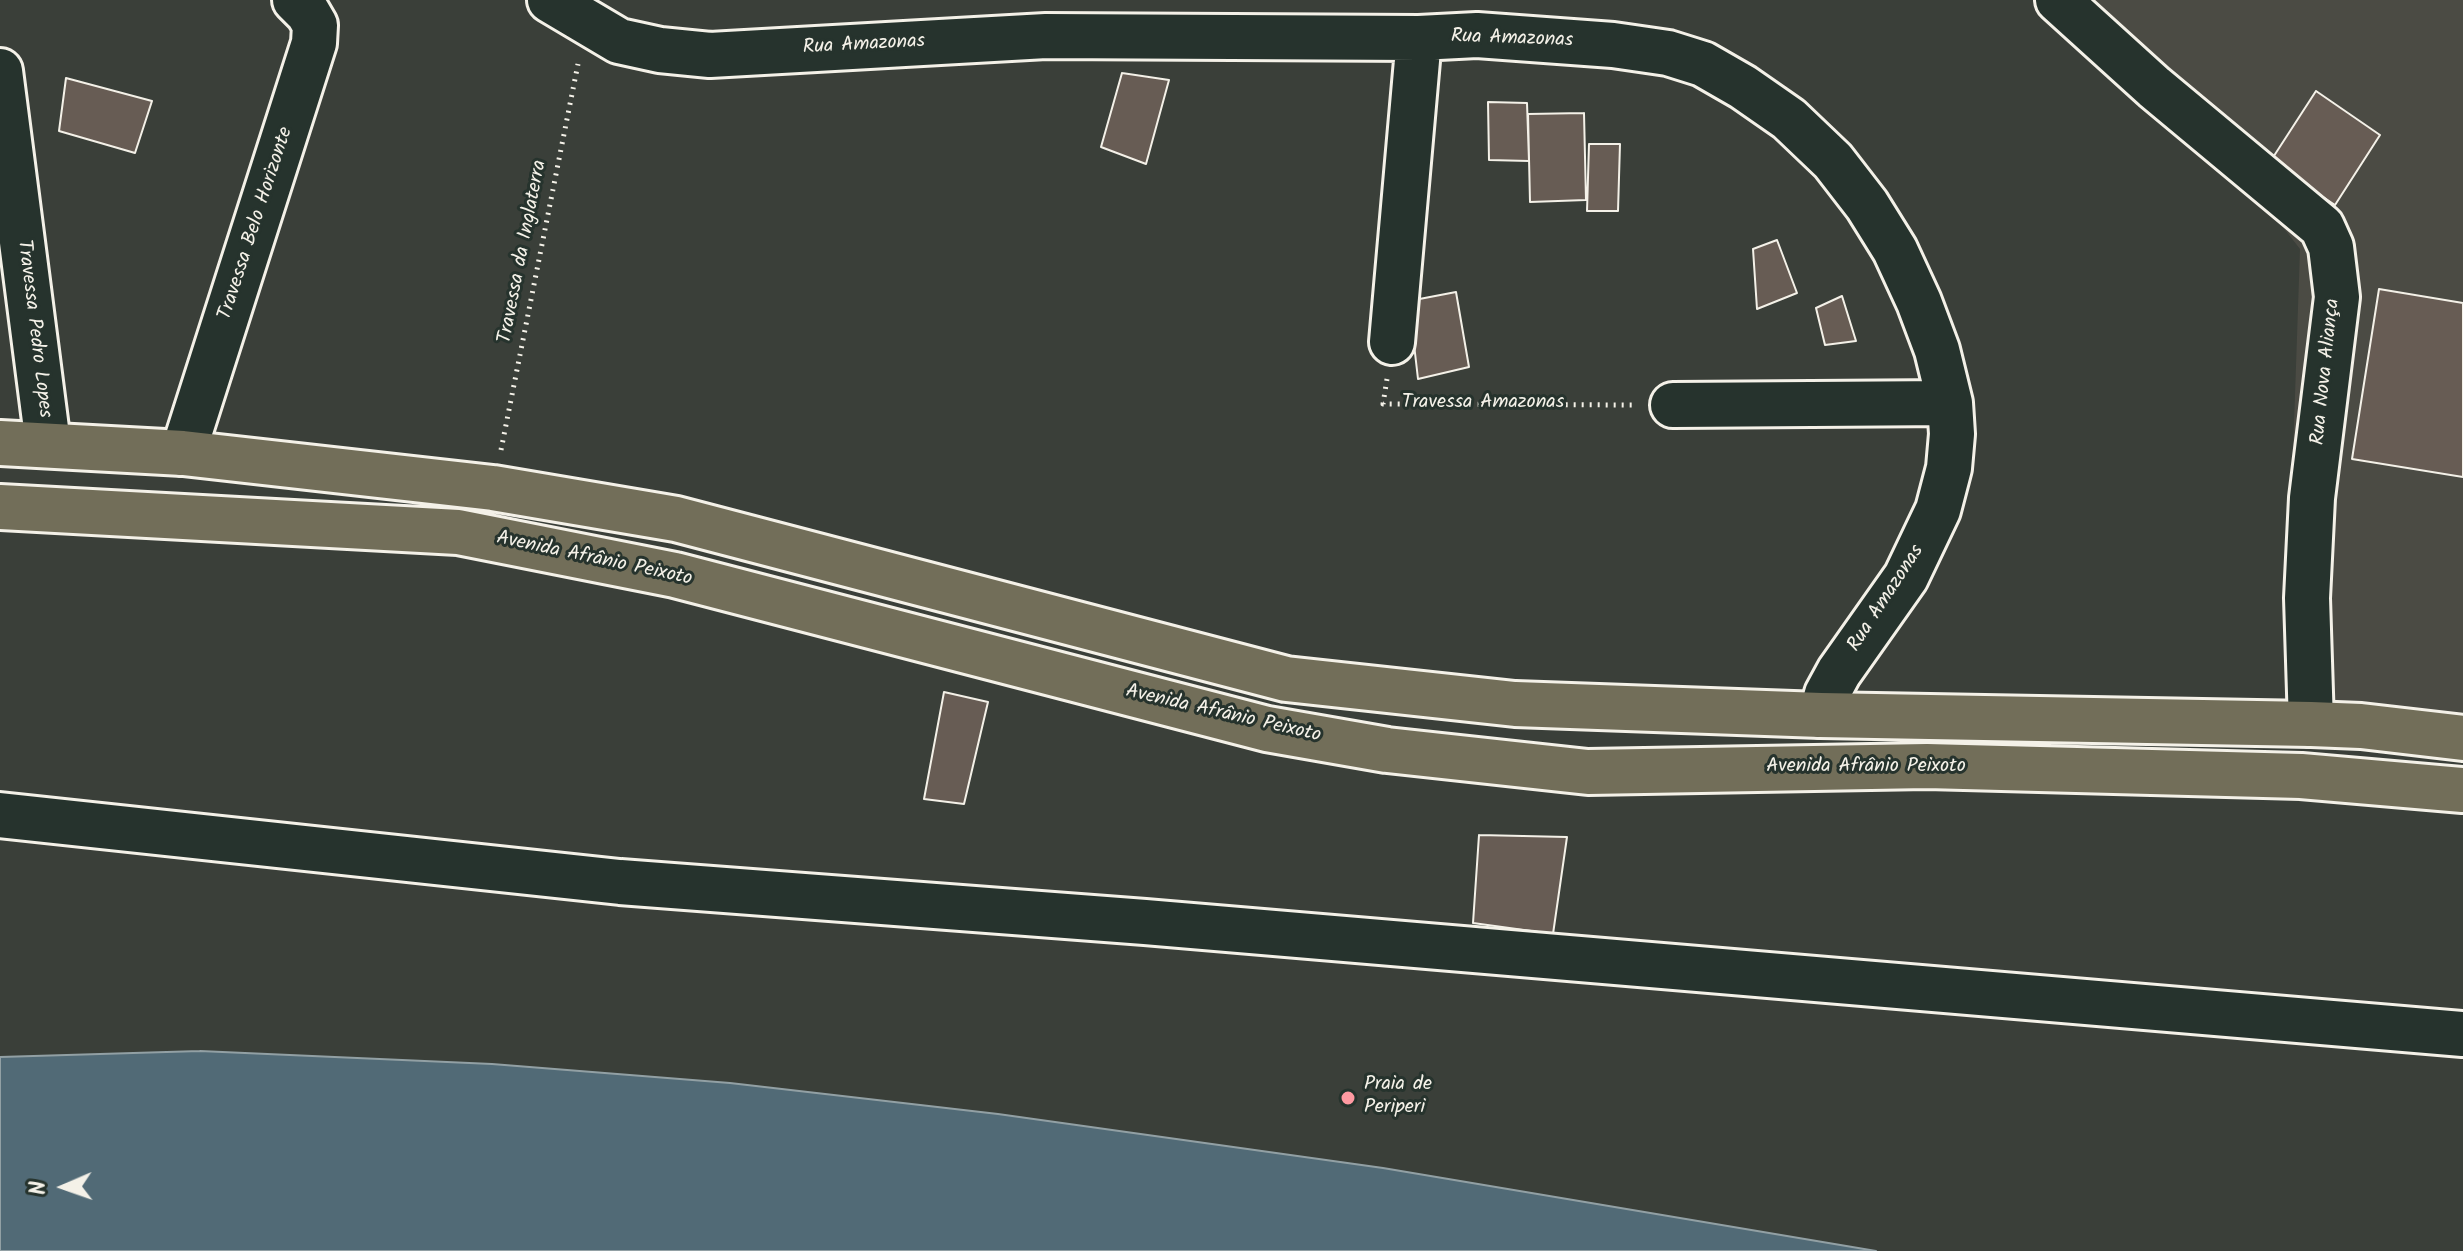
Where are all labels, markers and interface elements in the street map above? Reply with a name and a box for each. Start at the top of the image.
street label: Rua Amazonas [1450,26,1574,54]
street label: Rua Amazonas [802,31,926,61]
street label: Travessa Belo Horizonte [214,125,300,323]
street label: Travessa da Inglaterra [494,158,554,346]
street label: Travessa Pedro Lopes [10,239,56,419]
street label: Rua Nova Aliança [2307,297,2347,447]
street label: Travessa Amazonas [1402,392,1564,416]
street label: Avenida Afrânio Peixoto [494,528,694,592]
street label: Rua Amazonas [1844,541,1930,657]
street label: Avenida Afrânio Peixoto [1123,681,1323,749]
street label: Avenida Afrânio Peixoto [1766,756,1966,780]
place label: Praia de Periperi [1364,1074,1432,1121]
marker: Praia de Periperi [1339,1089,1357,1107]
north arrow [24,1147,104,1227]
text: N [22,1180,57,1195]

